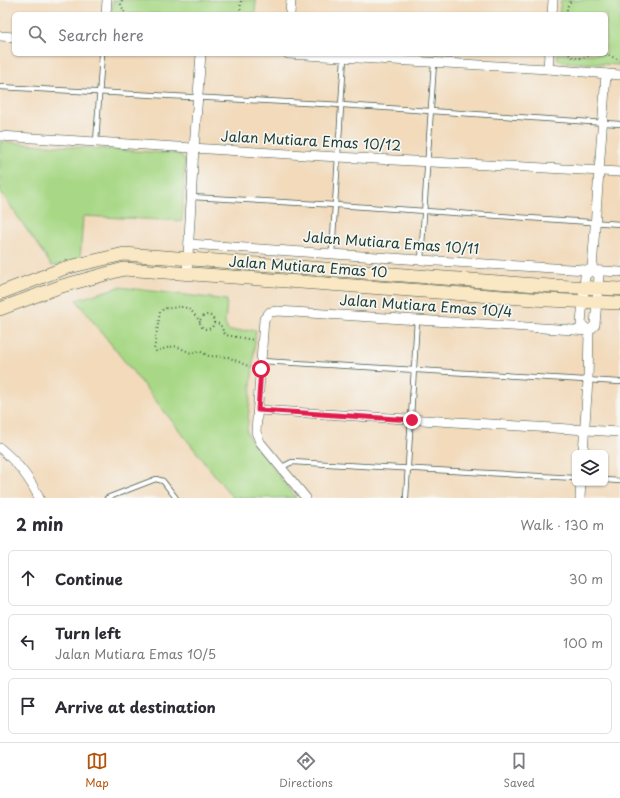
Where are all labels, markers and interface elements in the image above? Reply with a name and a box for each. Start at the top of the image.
search box [12,12,608,56]
icon: search [26,23,48,45]
text: Search here [58,23,144,46]
street label: Jalan Mutiara Emas 10/12 [220,125,402,156]
street label: Jalan Mutiara Emas 10/11 [302,226,480,259]
street label: Jalan Mutiara Emas 10 [228,250,388,283]
street label: Jalan Mutiara Emas 10/4 [339,289,513,322]
route start [252,360,270,378]
route end [403,411,421,429]
map controls [572,450,608,486]
button: layers [572,450,608,486]
text: 2 min [16,511,63,537]
text: Walk · 130 m [521,515,604,534]
icon: ahead [17,567,39,589]
text: Continue [55,567,123,590]
text: 30 m [569,569,603,588]
text: Turn left [55,621,121,644]
icon: left [17,631,39,653]
text: 100 m [563,633,603,652]
text: Jalan Mutiara Emas 10/5 [55,644,216,663]
icon: arrive [17,695,39,717]
text: Arrive at destination [55,695,216,718]
tab: Map [85,750,109,791]
tab: Directions [279,750,333,791]
tab: Saved [503,750,535,791]

